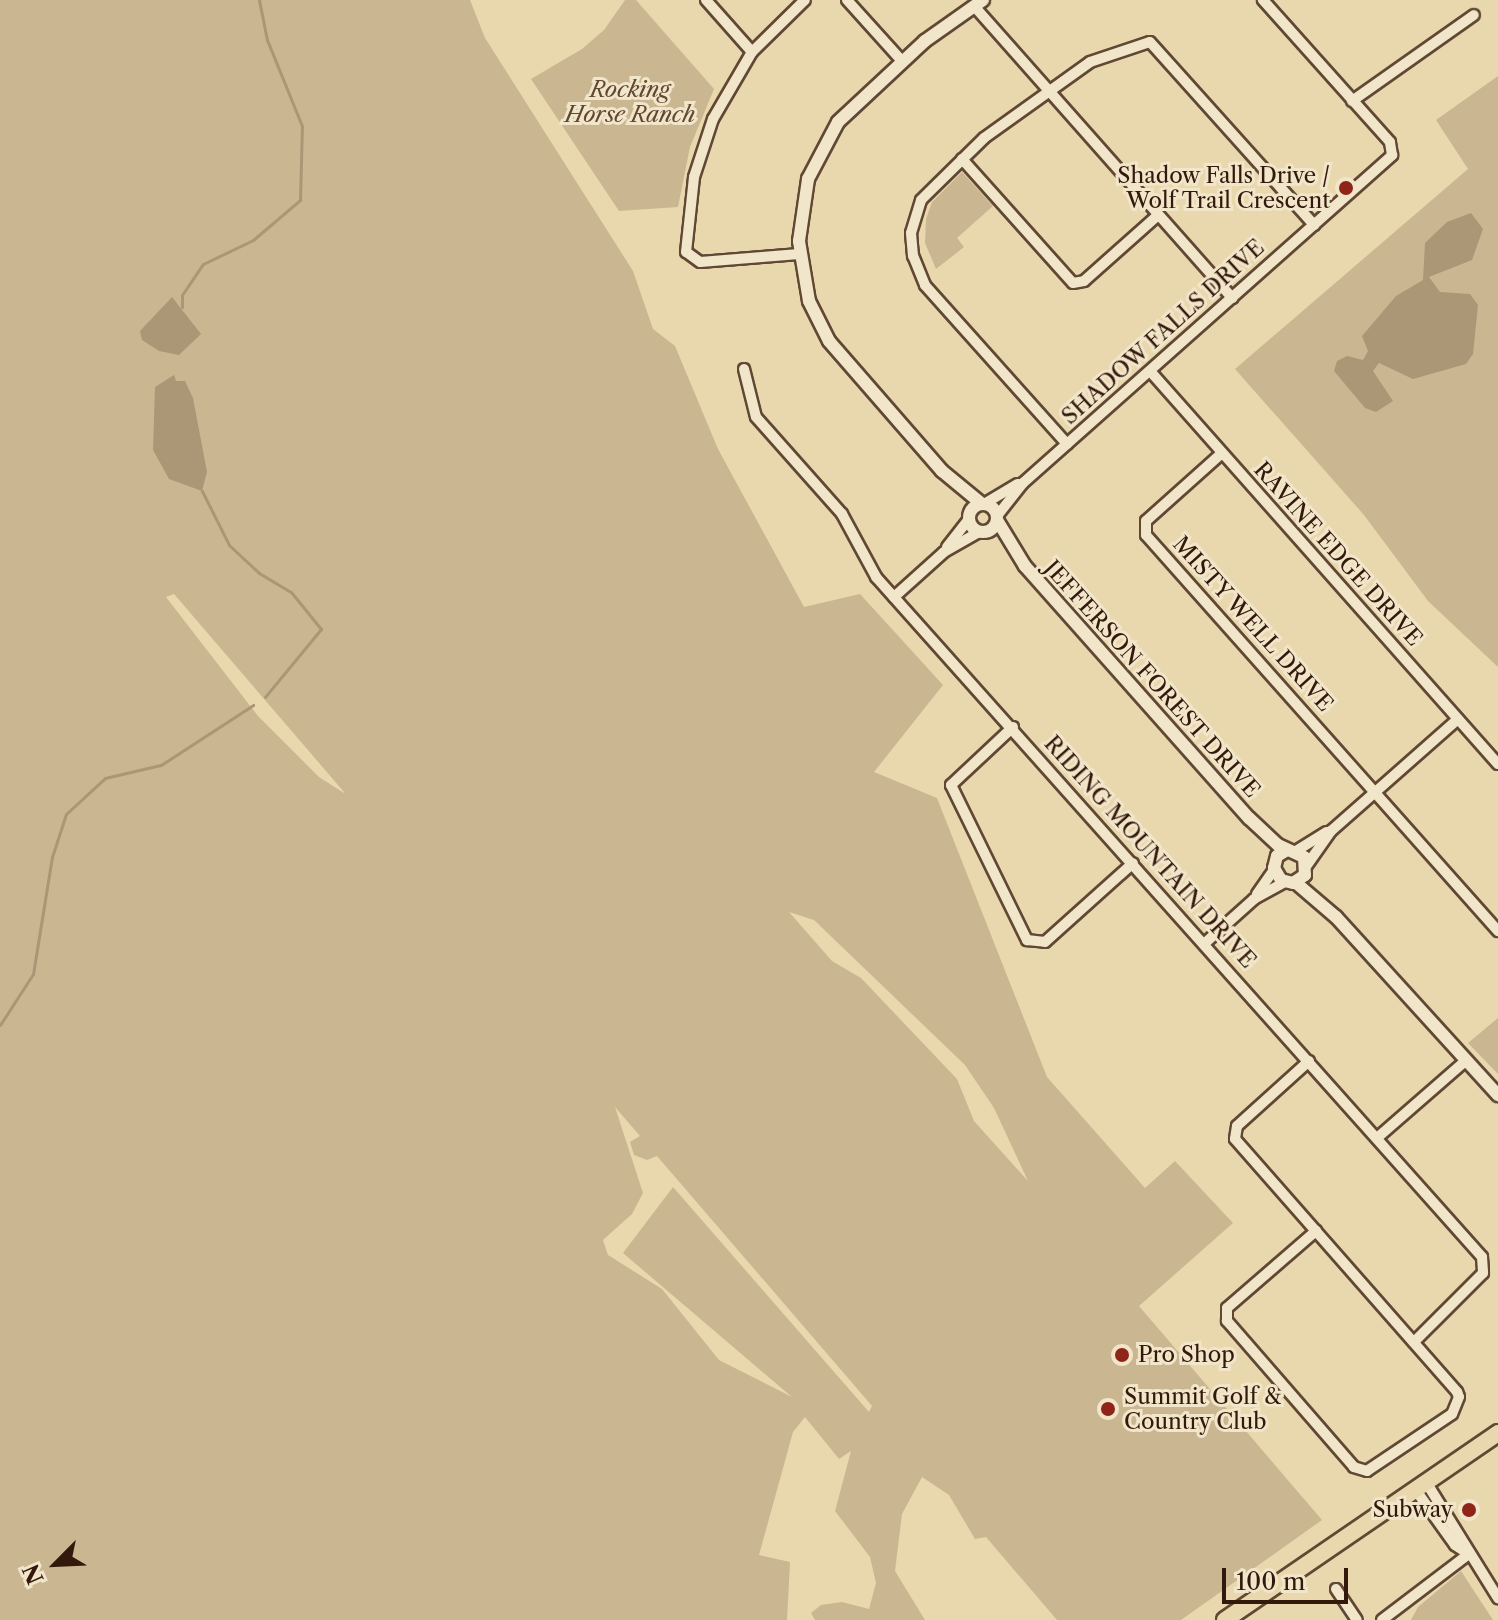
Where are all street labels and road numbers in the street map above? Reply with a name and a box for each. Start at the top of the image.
street label: SHADOW FALLS DRIVE [1056,234,1270,430]
street label: RAVINE EDGE DRIVE [1248,456,1428,652]
street label: MISTY WELL DRIVE [1167,530,1339,718]
street label: JEFFERSON FOREST DRIVE [1038,555,1266,803]
street label: RIDING MOUNTAIN DRIVE [1039,730,1261,974]

